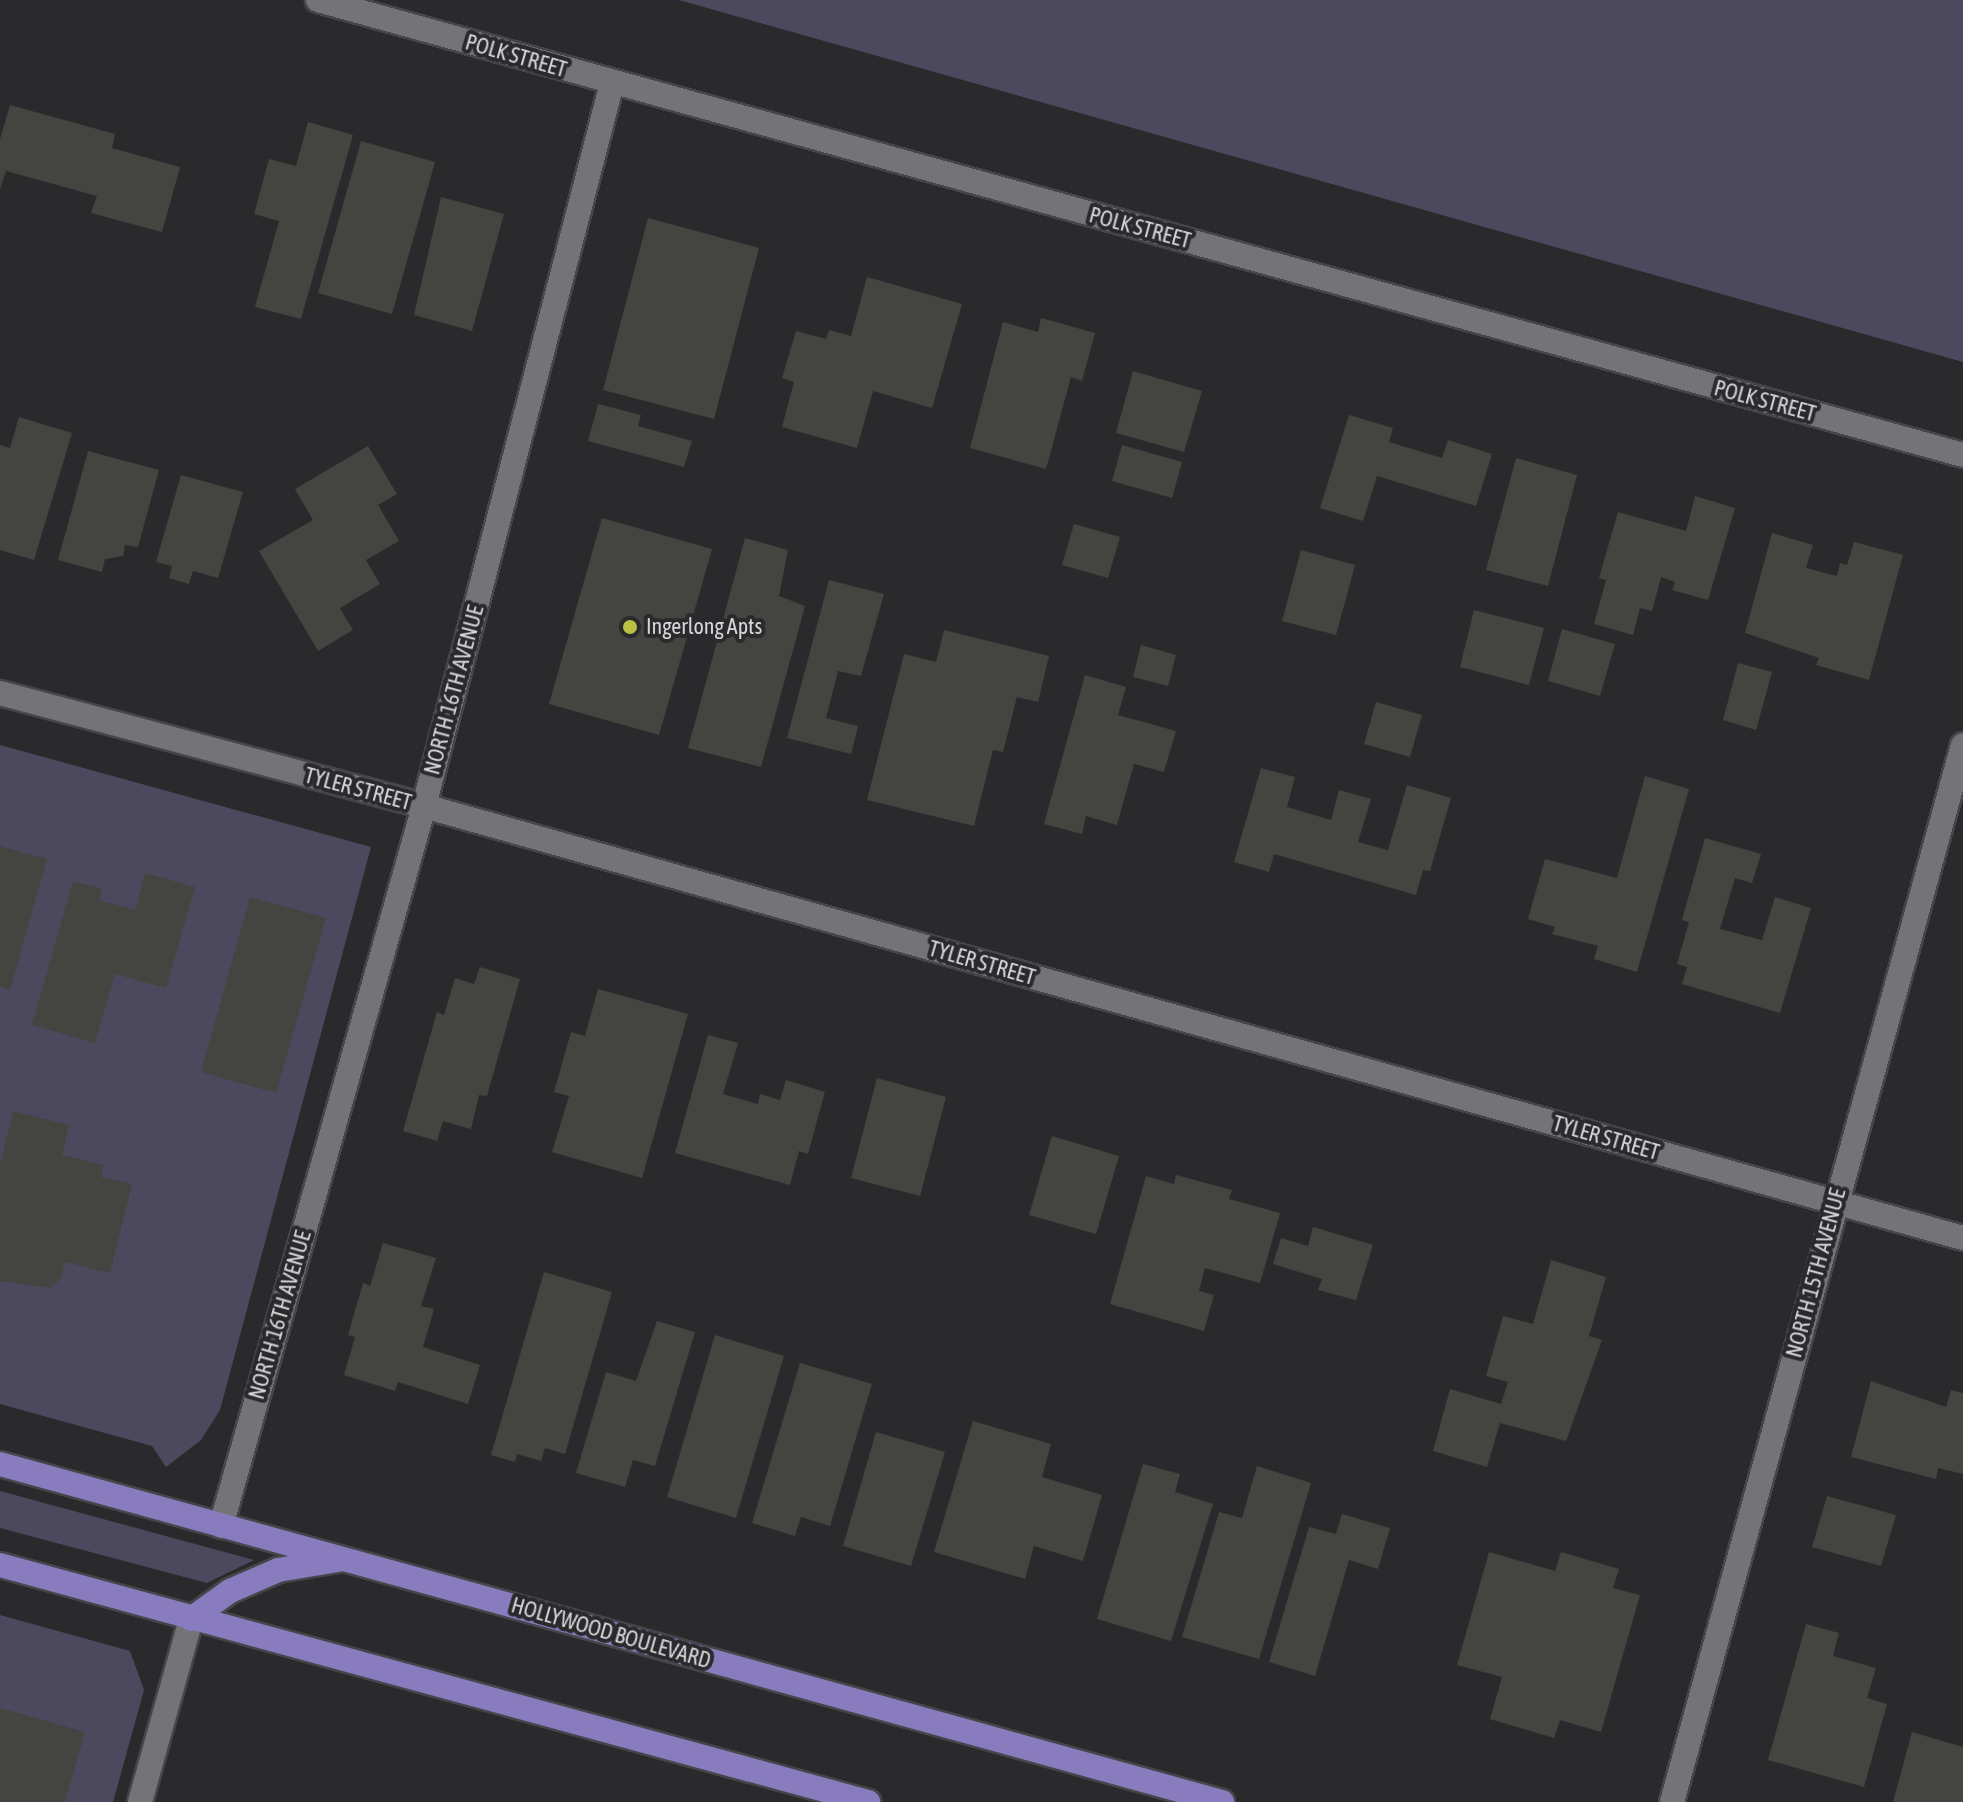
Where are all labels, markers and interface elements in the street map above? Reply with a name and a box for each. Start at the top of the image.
street label: POLK STREET [462,29,570,83]
street label: POLK STREET [1086,202,1194,254]
street label: POLK STREET [1711,375,1819,427]
street label: NORTH 16TH AVENUE [419,602,489,778]
place label: Ingerlong Apts [646,614,762,640]
marker: Ingerlong Apts [621,618,639,636]
street label: TYLER STREET [302,762,414,816]
street label: TYLER STREET [926,935,1038,991]
street label: TYLER STREET [1550,1110,1662,1166]
street label: NORTH 15TH AVENUE [1781,1185,1851,1361]
street label: NORTH 16TH AVENUE [243,1228,317,1402]
street label: HOLLYWOOD BOULEVARD [508,1592,714,1674]

